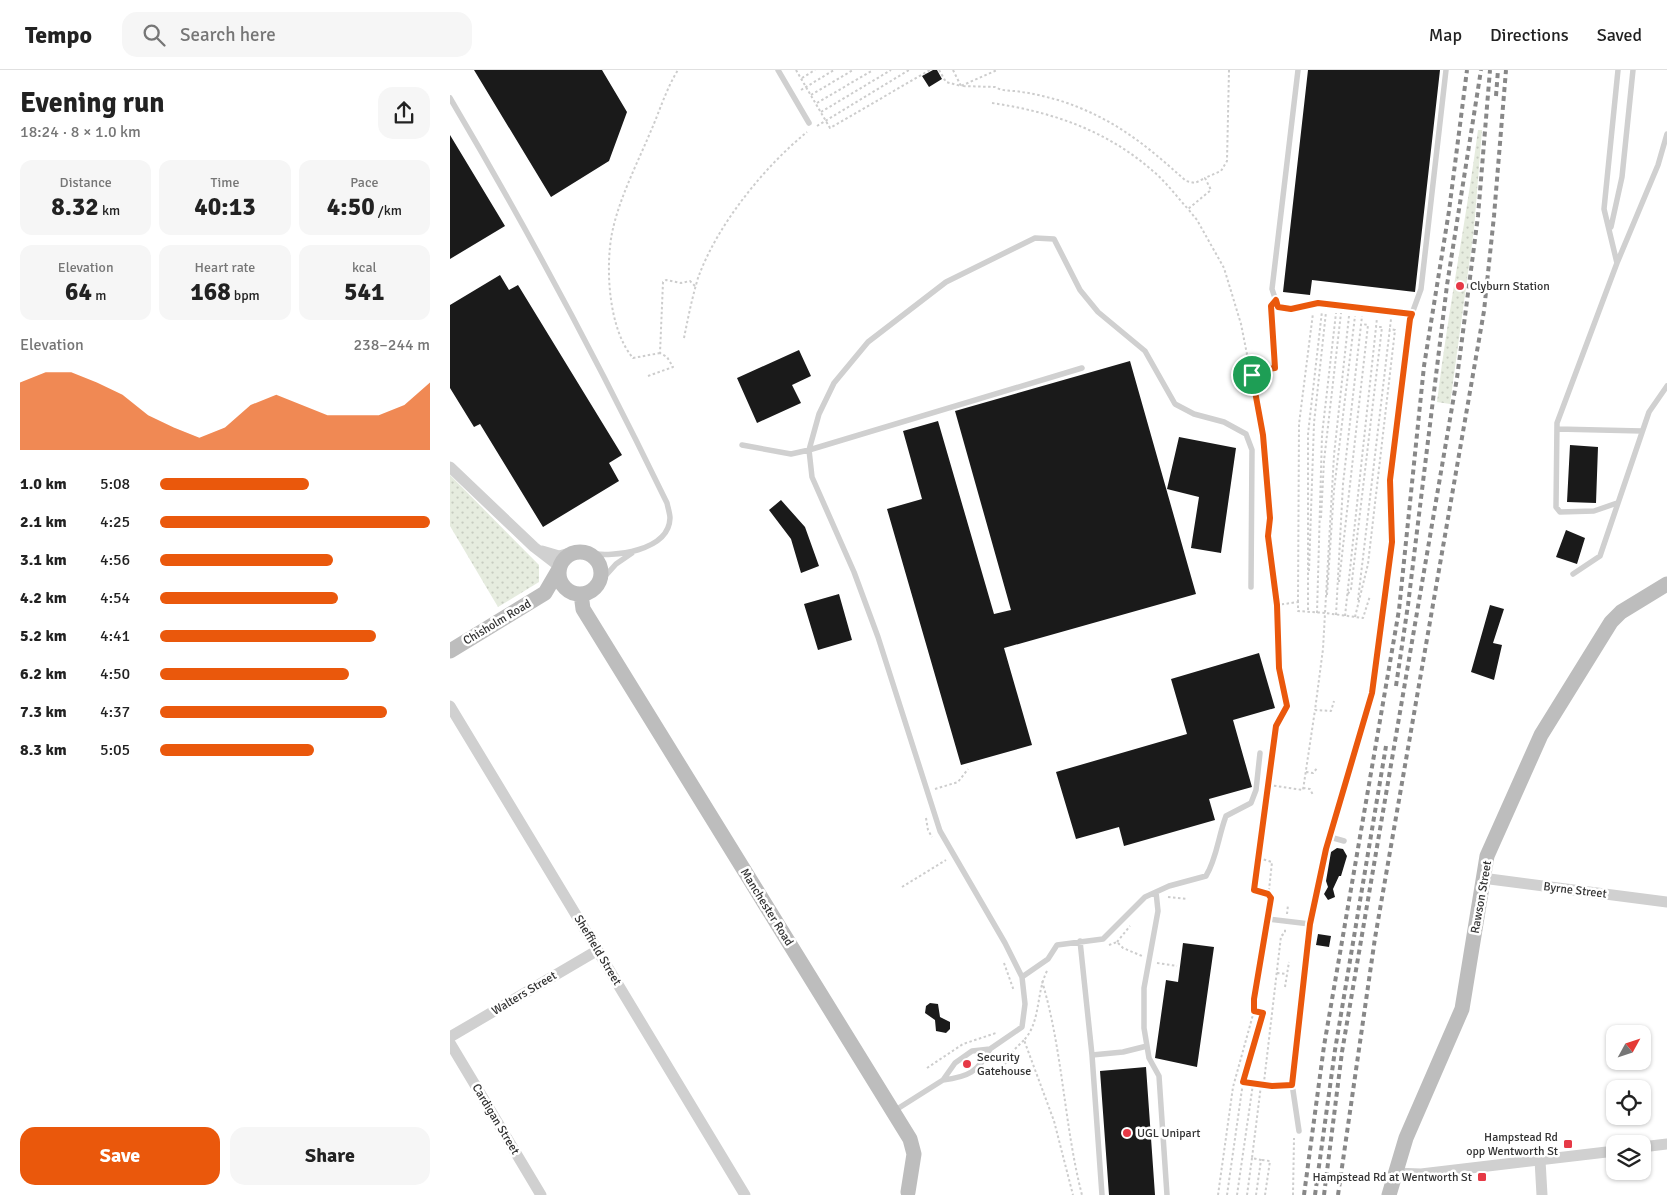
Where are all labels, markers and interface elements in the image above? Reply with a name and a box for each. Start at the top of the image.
search box [122,12,472,57]
text: Tempo [25,20,92,50]
icon: search [140,21,168,49]
text: Search here [180,23,276,47]
text: Map [1429,24,1462,46]
text: Directions [1490,24,1569,46]
text: Saved [1597,24,1642,46]
text: Evening run [20,86,165,120]
button: share [378,87,430,139]
text: 18:24 · 8 × 1.0 km [20,122,141,142]
text: Distance [60,174,112,191]
text: Time [211,174,239,191]
text: Pace [350,174,378,191]
text: 8.32 [51,191,99,222]
text: 40:13 [194,191,256,222]
text: 4:50 [327,191,375,222]
text: km [99,202,120,219]
text: /km [375,202,402,219]
text: Elevation [58,259,114,276]
text: Heart rate [195,259,255,276]
text: kcal [352,259,377,276]
text: 64 [65,276,92,307]
text: 168 [190,276,231,307]
text: 541 [344,276,385,307]
place label: Clyburn Station [1470,279,1550,294]
marker: Clyburn Station [1454,280,1466,292]
text: m [92,287,106,304]
text: bpm [231,287,260,304]
text: Elevation [20,335,84,355]
text: 238–244 m [353,335,430,355]
pin [1231,354,1273,396]
icon: arrive [1238,361,1266,389]
text: 1.0 km [20,474,67,494]
text: 5:08 [100,474,130,494]
text: 2.1 km [20,512,67,532]
text: 4:25 [100,512,130,532]
text: 3.1 km [20,550,67,570]
text: 4:56 [100,550,130,570]
text: 4.2 km [20,588,67,608]
text: 4:54 [100,588,130,608]
street label: Chisholm Road [461,596,534,649]
text: 5.2 km [20,626,67,646]
text: 4:41 [100,626,130,646]
text: 6.2 km [20,664,67,684]
text: 4:50 [100,664,130,684]
text: 7.3 km [20,702,67,722]
text: 4:37 [100,702,130,722]
text: 8.3 km [20,740,67,760]
text: 5:05 [100,740,130,760]
street label: Rawson Street [1468,860,1495,935]
street label: Manchester Road [737,866,796,949]
street label: Byrne Street [1542,879,1607,902]
street label: Sheffield Street [571,912,624,988]
street label: Walters Street [489,968,559,1019]
north arrow [1606,1025,1651,1070]
map controls [1606,1025,1651,1180]
place label: Security Gatehouse [977,1050,1031,1079]
marker: Security Gatehouse [961,1058,973,1070]
button: locate [1606,1080,1651,1125]
street label: Cardigan Street [469,1081,523,1157]
place label: UGL Unipart [1137,1126,1201,1141]
button: Save [20,1127,220,1185]
button: Share [230,1127,430,1185]
marker: UGL Unipart [1121,1127,1133,1139]
place label: Hampstead Rd opp Wentworth St [1466,1130,1558,1159]
button: layers [1606,1135,1651,1180]
marker: Hampstead Rd opp Wentworth St [1562,1138,1574,1150]
place label: Hampstead Rd at Wentworth St [1312,1170,1472,1185]
marker: Hampstead Rd at Wentworth St [1476,1171,1488,1183]

